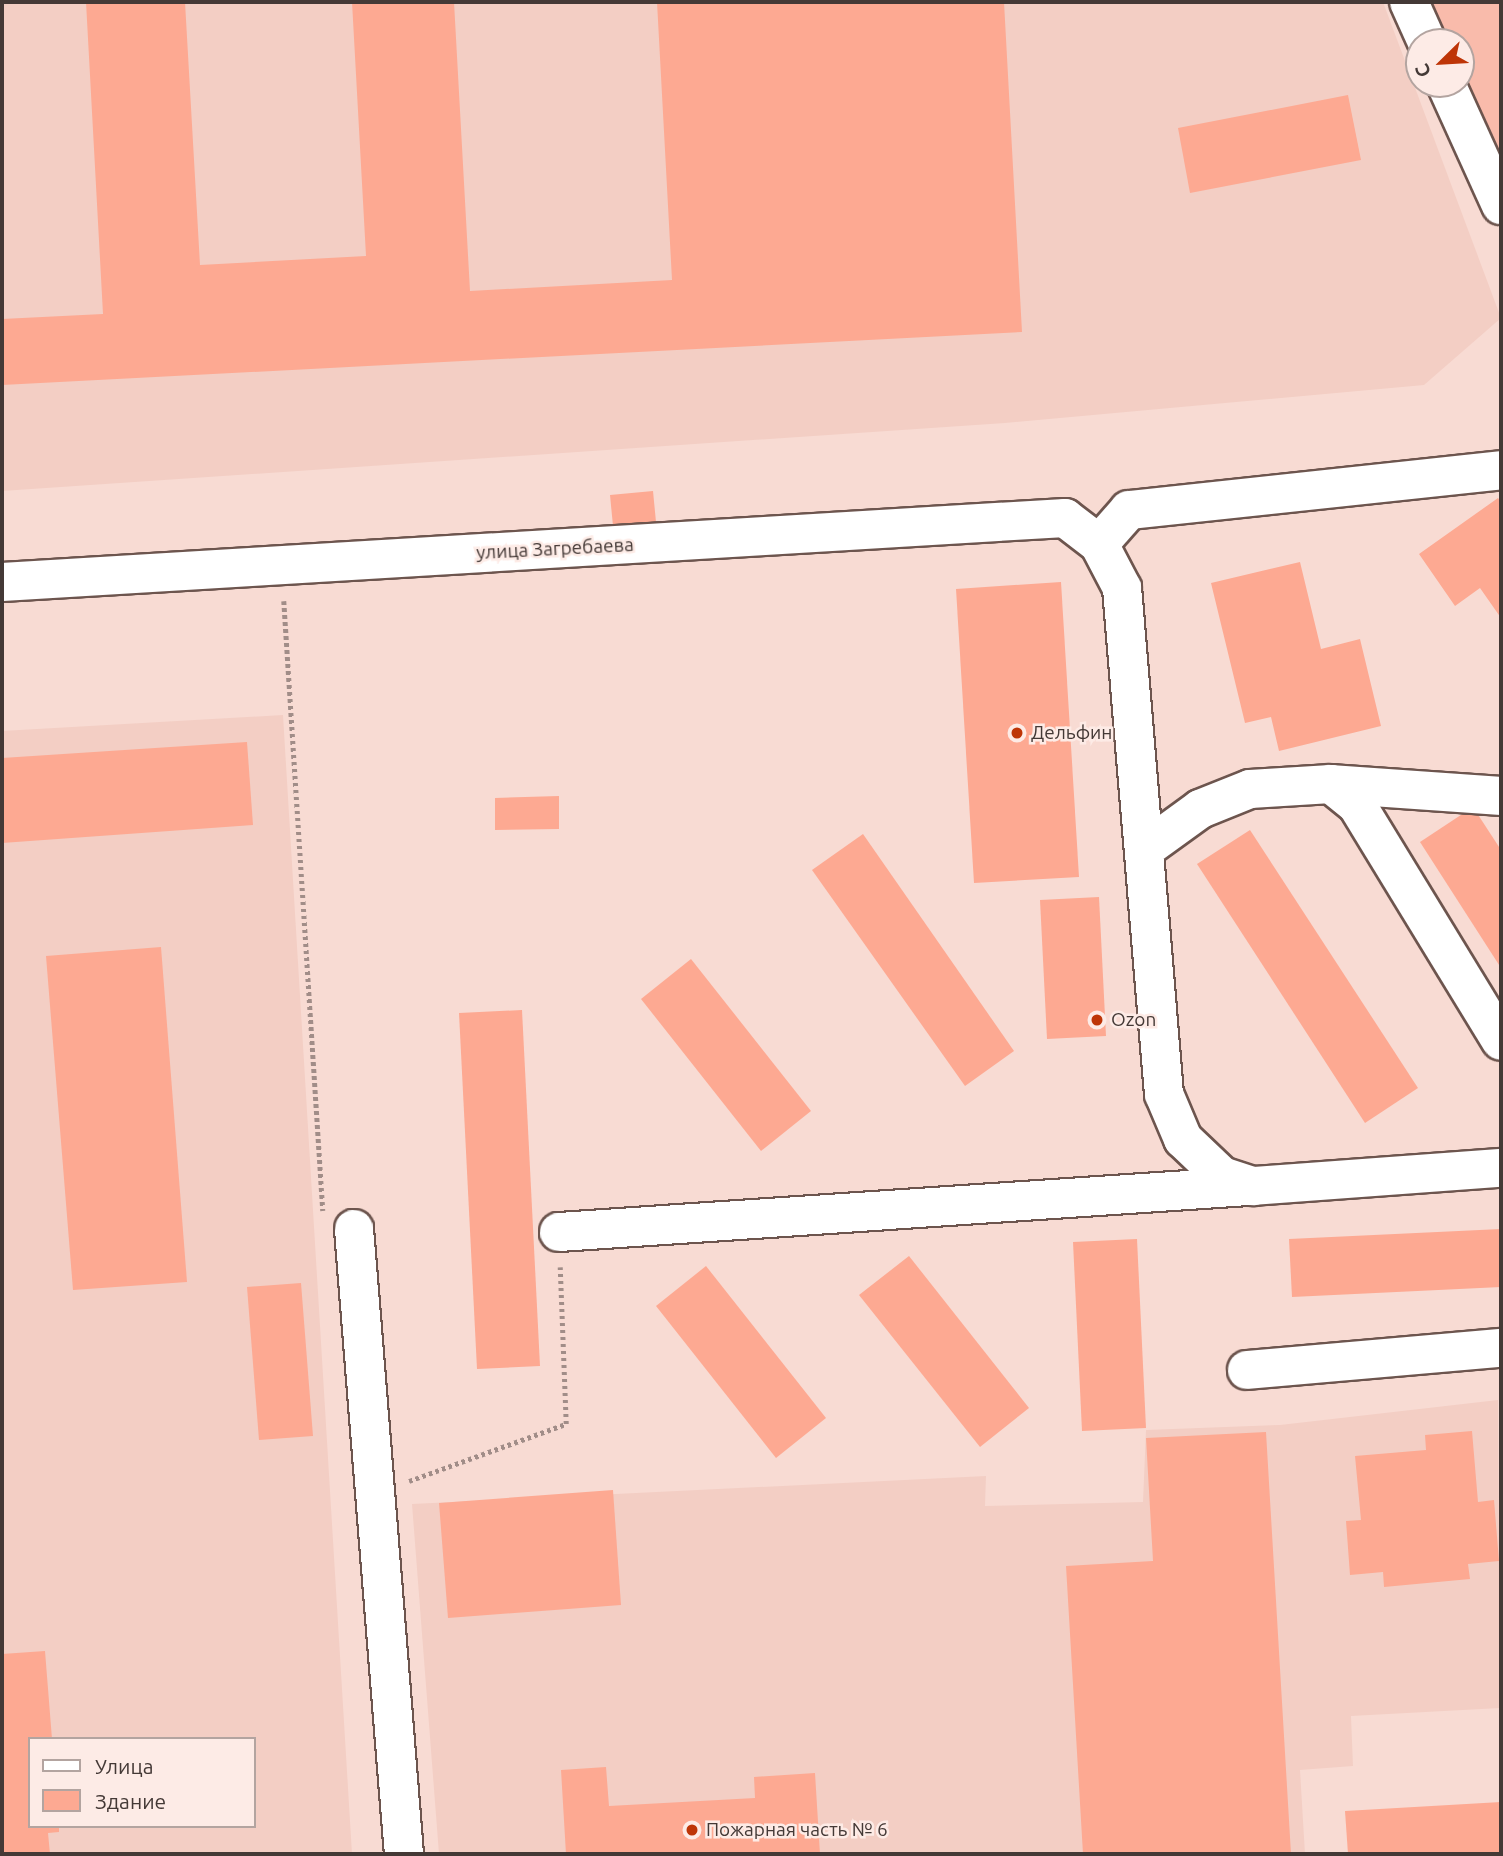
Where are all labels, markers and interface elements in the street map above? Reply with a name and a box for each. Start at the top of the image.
north arrow [1405,28,1475,98]
text: С [1410,61,1435,81]
street label: улица Загребаева [476,533,634,565]
place label: Дельфин [1031,722,1112,744]
marker: Дельфин [1009,725,1025,741]
place label: Ozon [1111,1009,1156,1031]
marker: Ozon [1089,1012,1105,1028]
legend [28,1737,256,1828]
text: Улица [95,1754,153,1778]
text: Здание [95,1789,166,1813]
place label: Пожарная часть № 6 [706,1819,888,1841]
marker: Пожарная часть № 6 [684,1822,700,1838]

